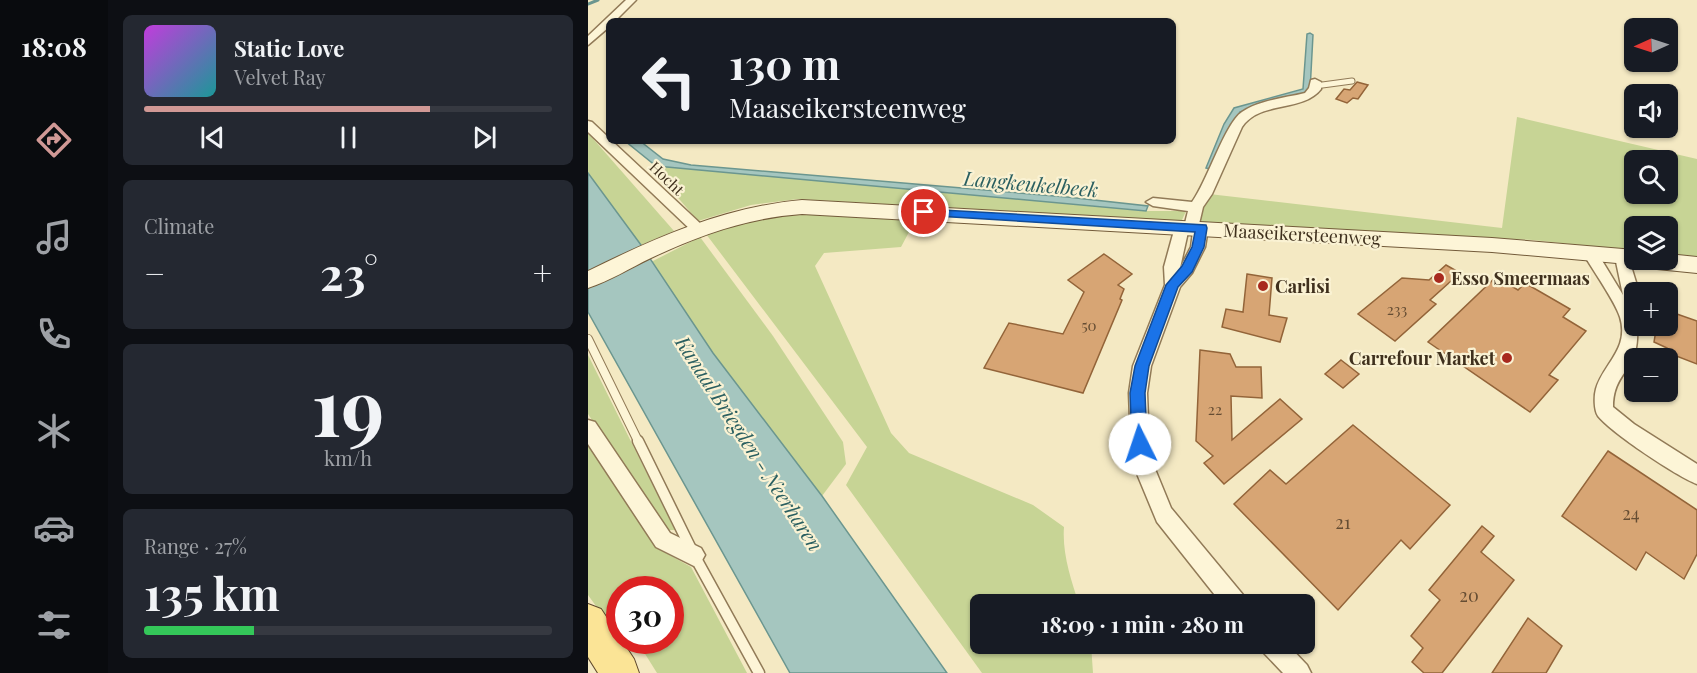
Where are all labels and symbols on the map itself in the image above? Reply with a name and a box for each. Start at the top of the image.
north arrow [1624,18,1678,72]
street label: Hocht [645,157,689,200]
water label: Langkeukelbeek [962,164,1099,202]
pin [898,186,949,237]
street label: Maaseikersteenweg [1222,218,1382,250]
place label: Esso Smeermaas [1451,266,1590,290]
marker: Esso Smeermaas [1432,271,1446,285]
place label: Carlisi [1275,274,1331,298]
marker: Carlisi [1256,279,1270,293]
house number: 233 [1387,299,1408,319]
house number: 50 [1081,315,1097,335]
water label: Kanaal Briegden - Neerharen [670,329,830,556]
place label: Carrefour Market [1349,346,1496,370]
marker: Carrefour Market [1500,351,1514,365]
house number: 22 [1208,399,1222,419]
position arrow [1108,412,1172,476]
house number: 24 [1622,501,1640,525]
house number: 21 [1335,510,1351,534]
speed limit sign: 30 [606,576,684,654]
house number: 20 [1459,583,1479,607]

